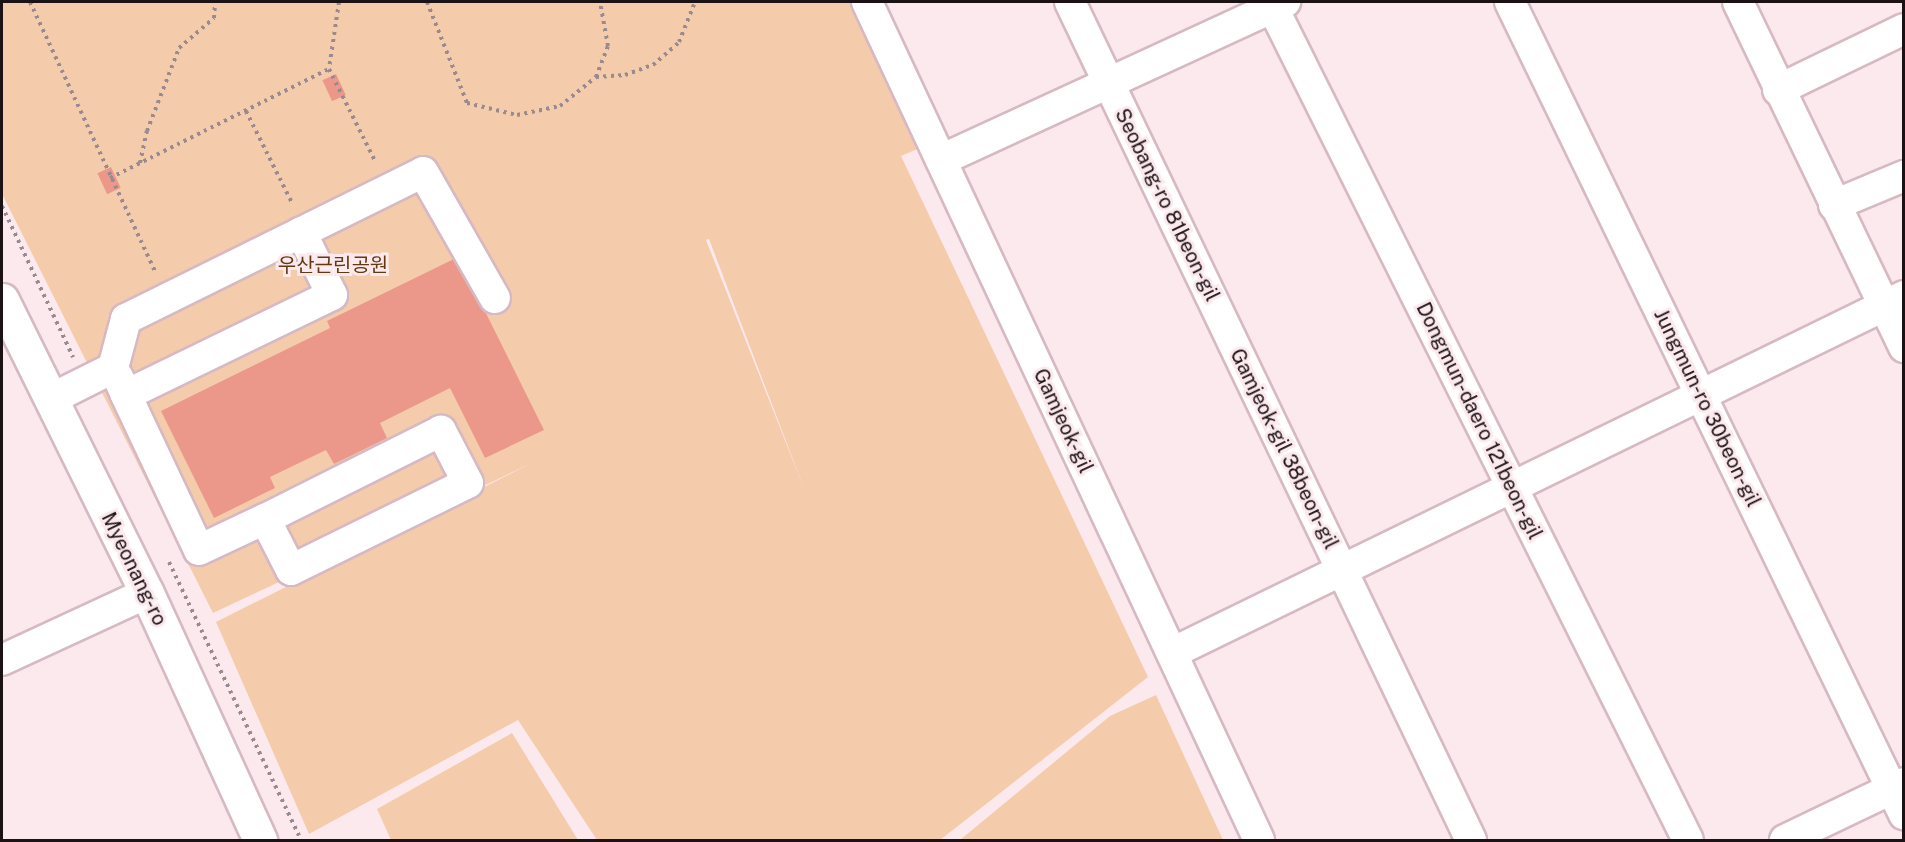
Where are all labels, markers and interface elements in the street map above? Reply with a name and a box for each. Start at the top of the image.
street label: Seobang-ro 81beon-gil [1110,105,1224,305]
park label: 우산근린공원 [278,253,388,277]
street label: Dongmun-daero 121beon-gil [1411,298,1547,544]
street label: Jungmun-ro 30beon-gil [1649,305,1765,511]
street label: Gamjeok-gil 38beon-gil [1225,345,1343,553]
street label: Gamjeok-gil [1028,365,1098,477]
street label: Myeonang-ro [96,508,172,630]

